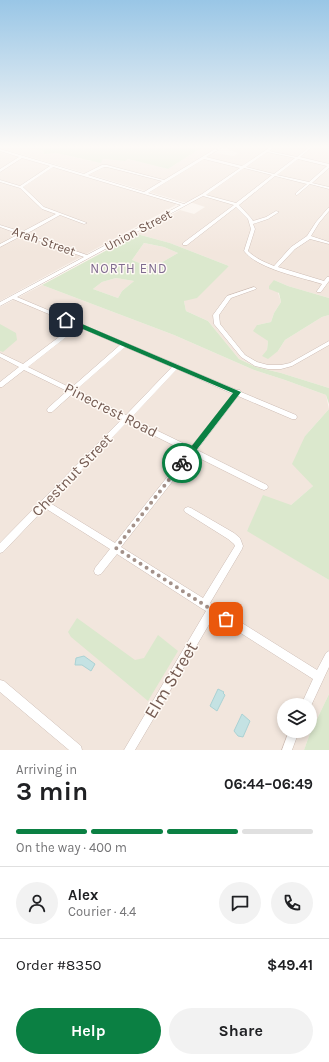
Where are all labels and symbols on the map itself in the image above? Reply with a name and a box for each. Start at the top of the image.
street label: Union Street [102,206,174,254]
street label: Arah Street [10,223,78,259]
district label: NORTH END [90,261,168,276]
pin [49,303,83,337]
street label: Pinecrest Road [61,379,161,441]
street label: Chestnut Street [28,430,116,520]
courier [162,443,202,483]
pin [209,602,243,636]
street label: Elm Street [140,637,203,722]

